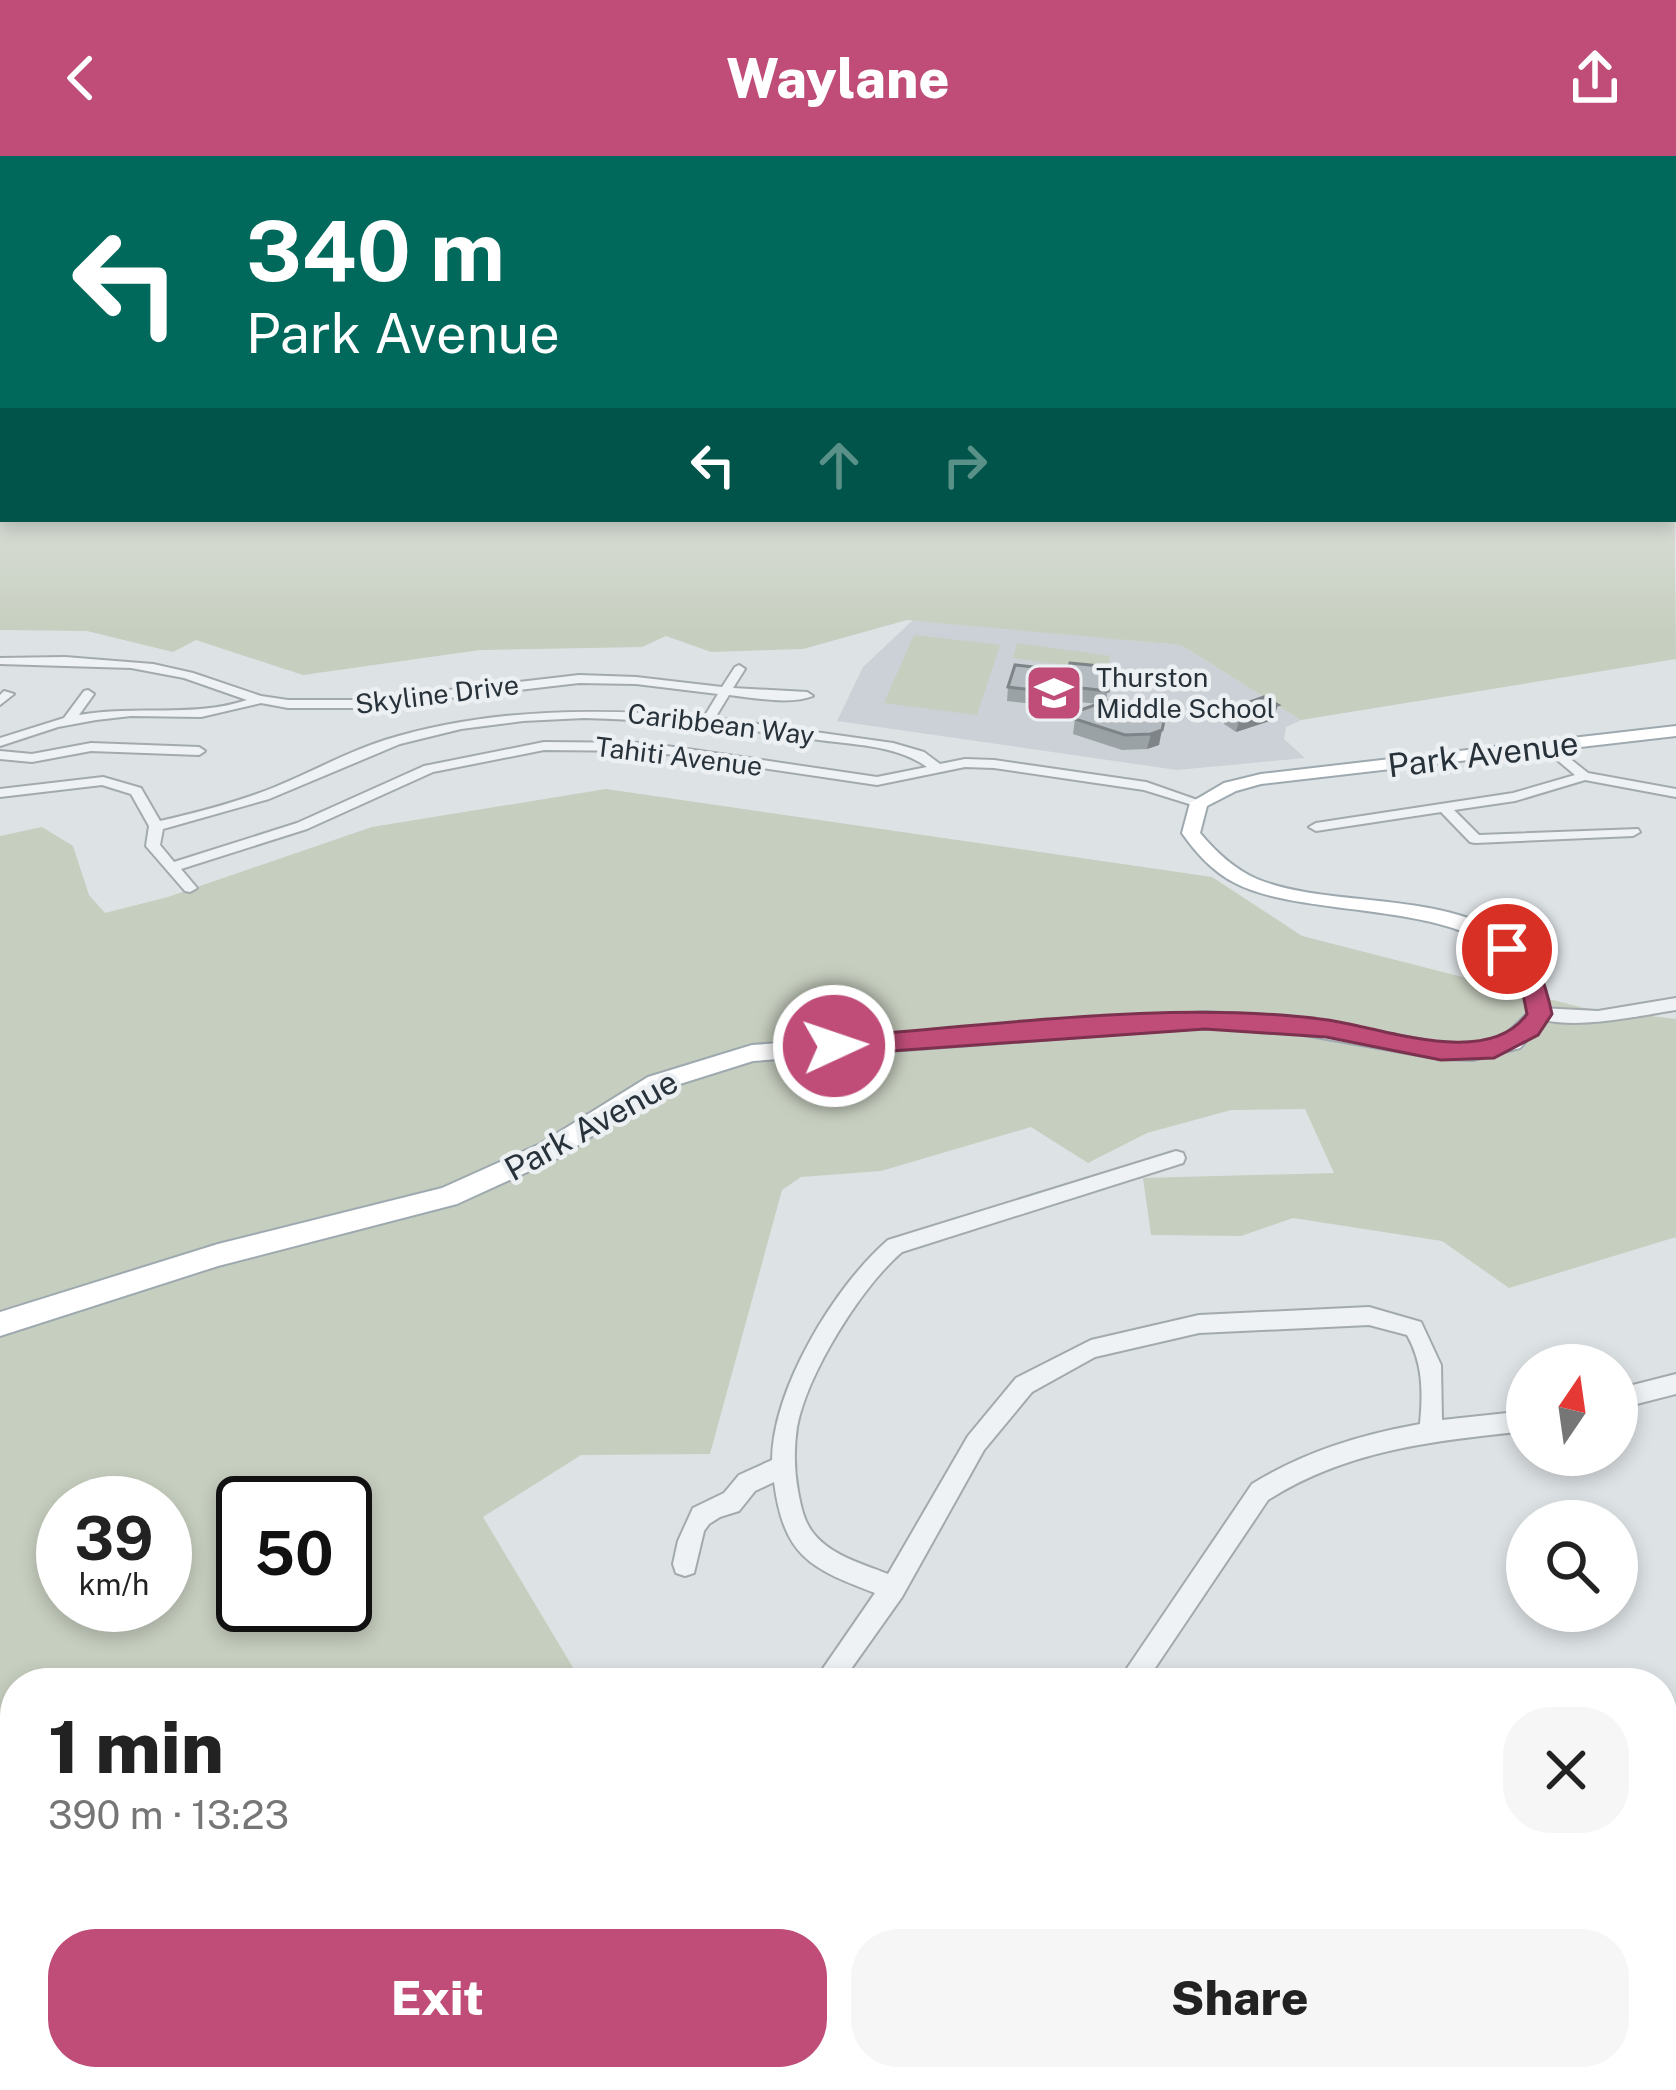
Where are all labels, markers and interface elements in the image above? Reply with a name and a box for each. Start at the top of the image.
icon: back [48,45,114,111]
icon: share [1562,45,1628,111]
text: Waylane [726,47,950,110]
text: 340 m [246,201,505,300]
icon: left [48,204,204,360]
text: Park Avenue [246,302,560,365]
icon: left [680,432,746,498]
icon: ahead [806,432,872,498]
icon: right [932,432,998,498]
place label: Thurston Middle School [1096,661,1275,724]
school or university icon: Thurston Middle School [1023,662,1085,724]
street label: Skyline Drive [353,668,521,720]
street label: Caribbean Way [626,697,816,751]
street label: Park Avenue [1386,723,1580,785]
street label: Tahiti Avenue [594,730,764,782]
pin [1456,898,1558,1000]
icon: arrive [1474,916,1540,982]
position arrow [771,983,897,1109]
street label: Park Avenue [498,1062,684,1188]
north arrow [1506,1344,1638,1476]
map controls [1506,1344,1638,1632]
speed limit sign: 50 [216,1476,372,1632]
button: search [1506,1500,1638,1632]
text: 39 [74,1503,154,1574]
text: km/h [79,1566,149,1602]
text: 1 min [48,1705,224,1789]
button: close [1503,1707,1629,1833]
text: 390 m · 13:23 [48,1792,289,1838]
button: Exit [48,1929,827,2067]
button: Share [851,1929,1629,2067]

